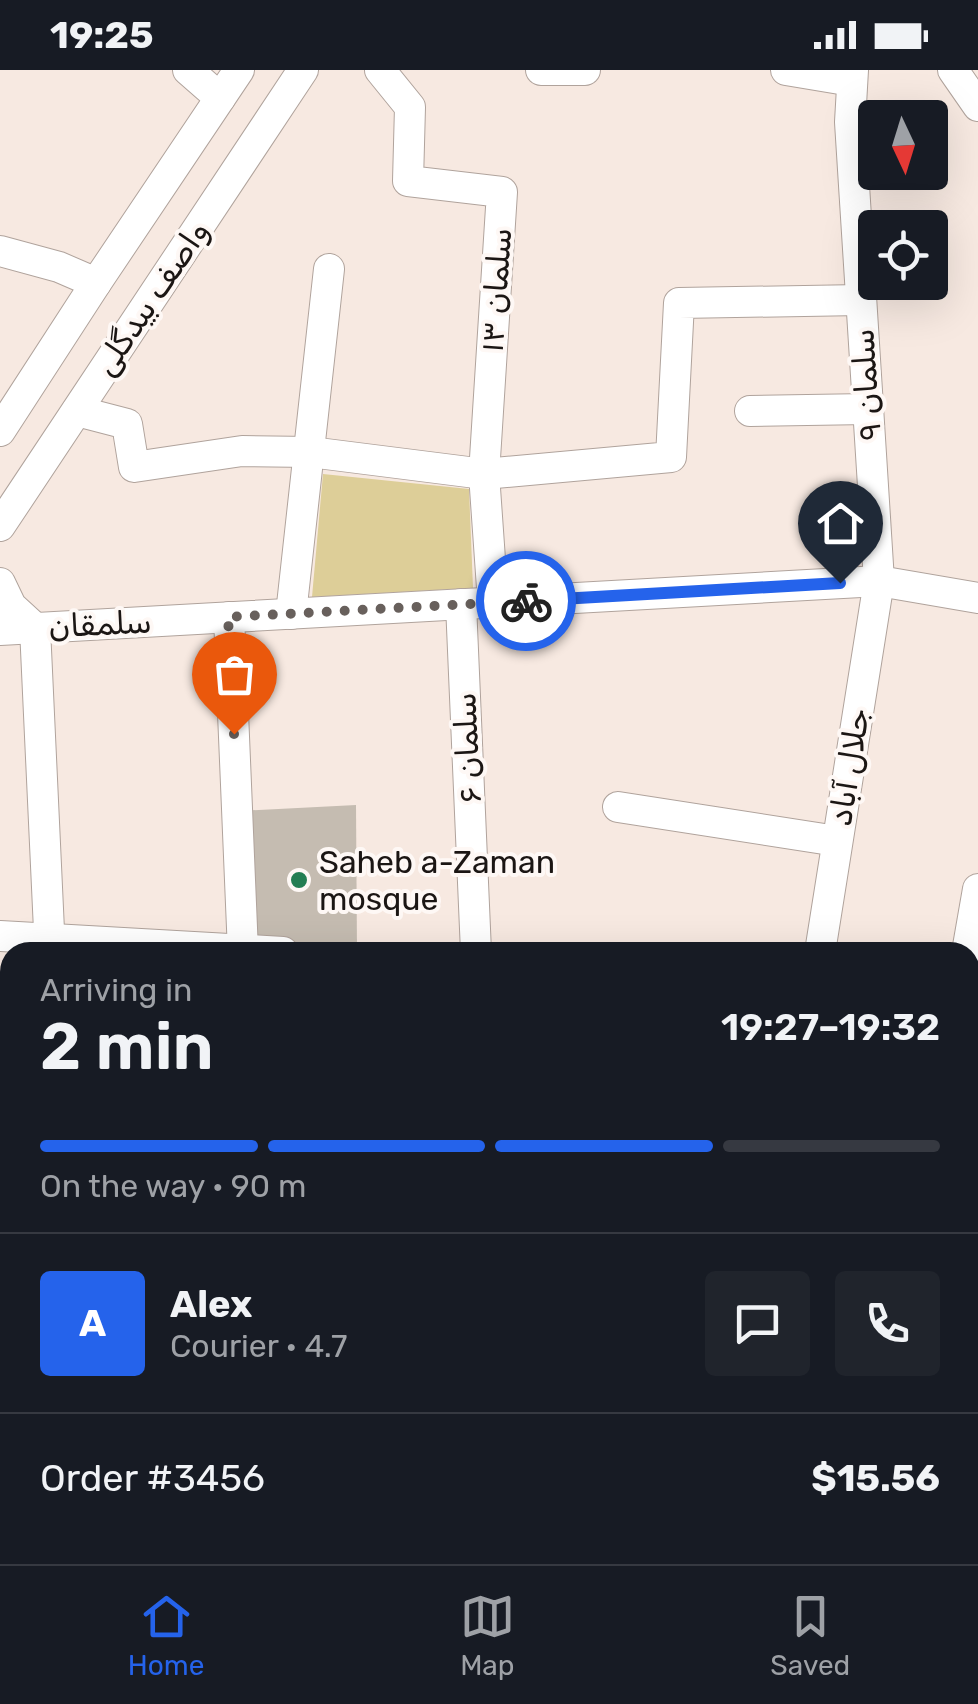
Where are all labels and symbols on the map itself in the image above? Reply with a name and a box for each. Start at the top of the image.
north arrow [858,100,948,190]
street label: واصف بیدگلی [85,213,217,383]
street label: سلمان ۱۳ [473,226,519,354]
street label: سلمان ۹ [843,328,889,442]
pin [798,481,883,584]
courier [476,551,576,651]
street label: سلمقان [47,602,153,646]
pin [192,632,277,735]
street label: سلمان ۶ [445,691,489,805]
street label: جلال آباد [821,705,877,829]
place label: Saheb a-Zaman mosque [319,843,555,918]
marker: Saheb a-Zaman mosque [288,869,310,891]

